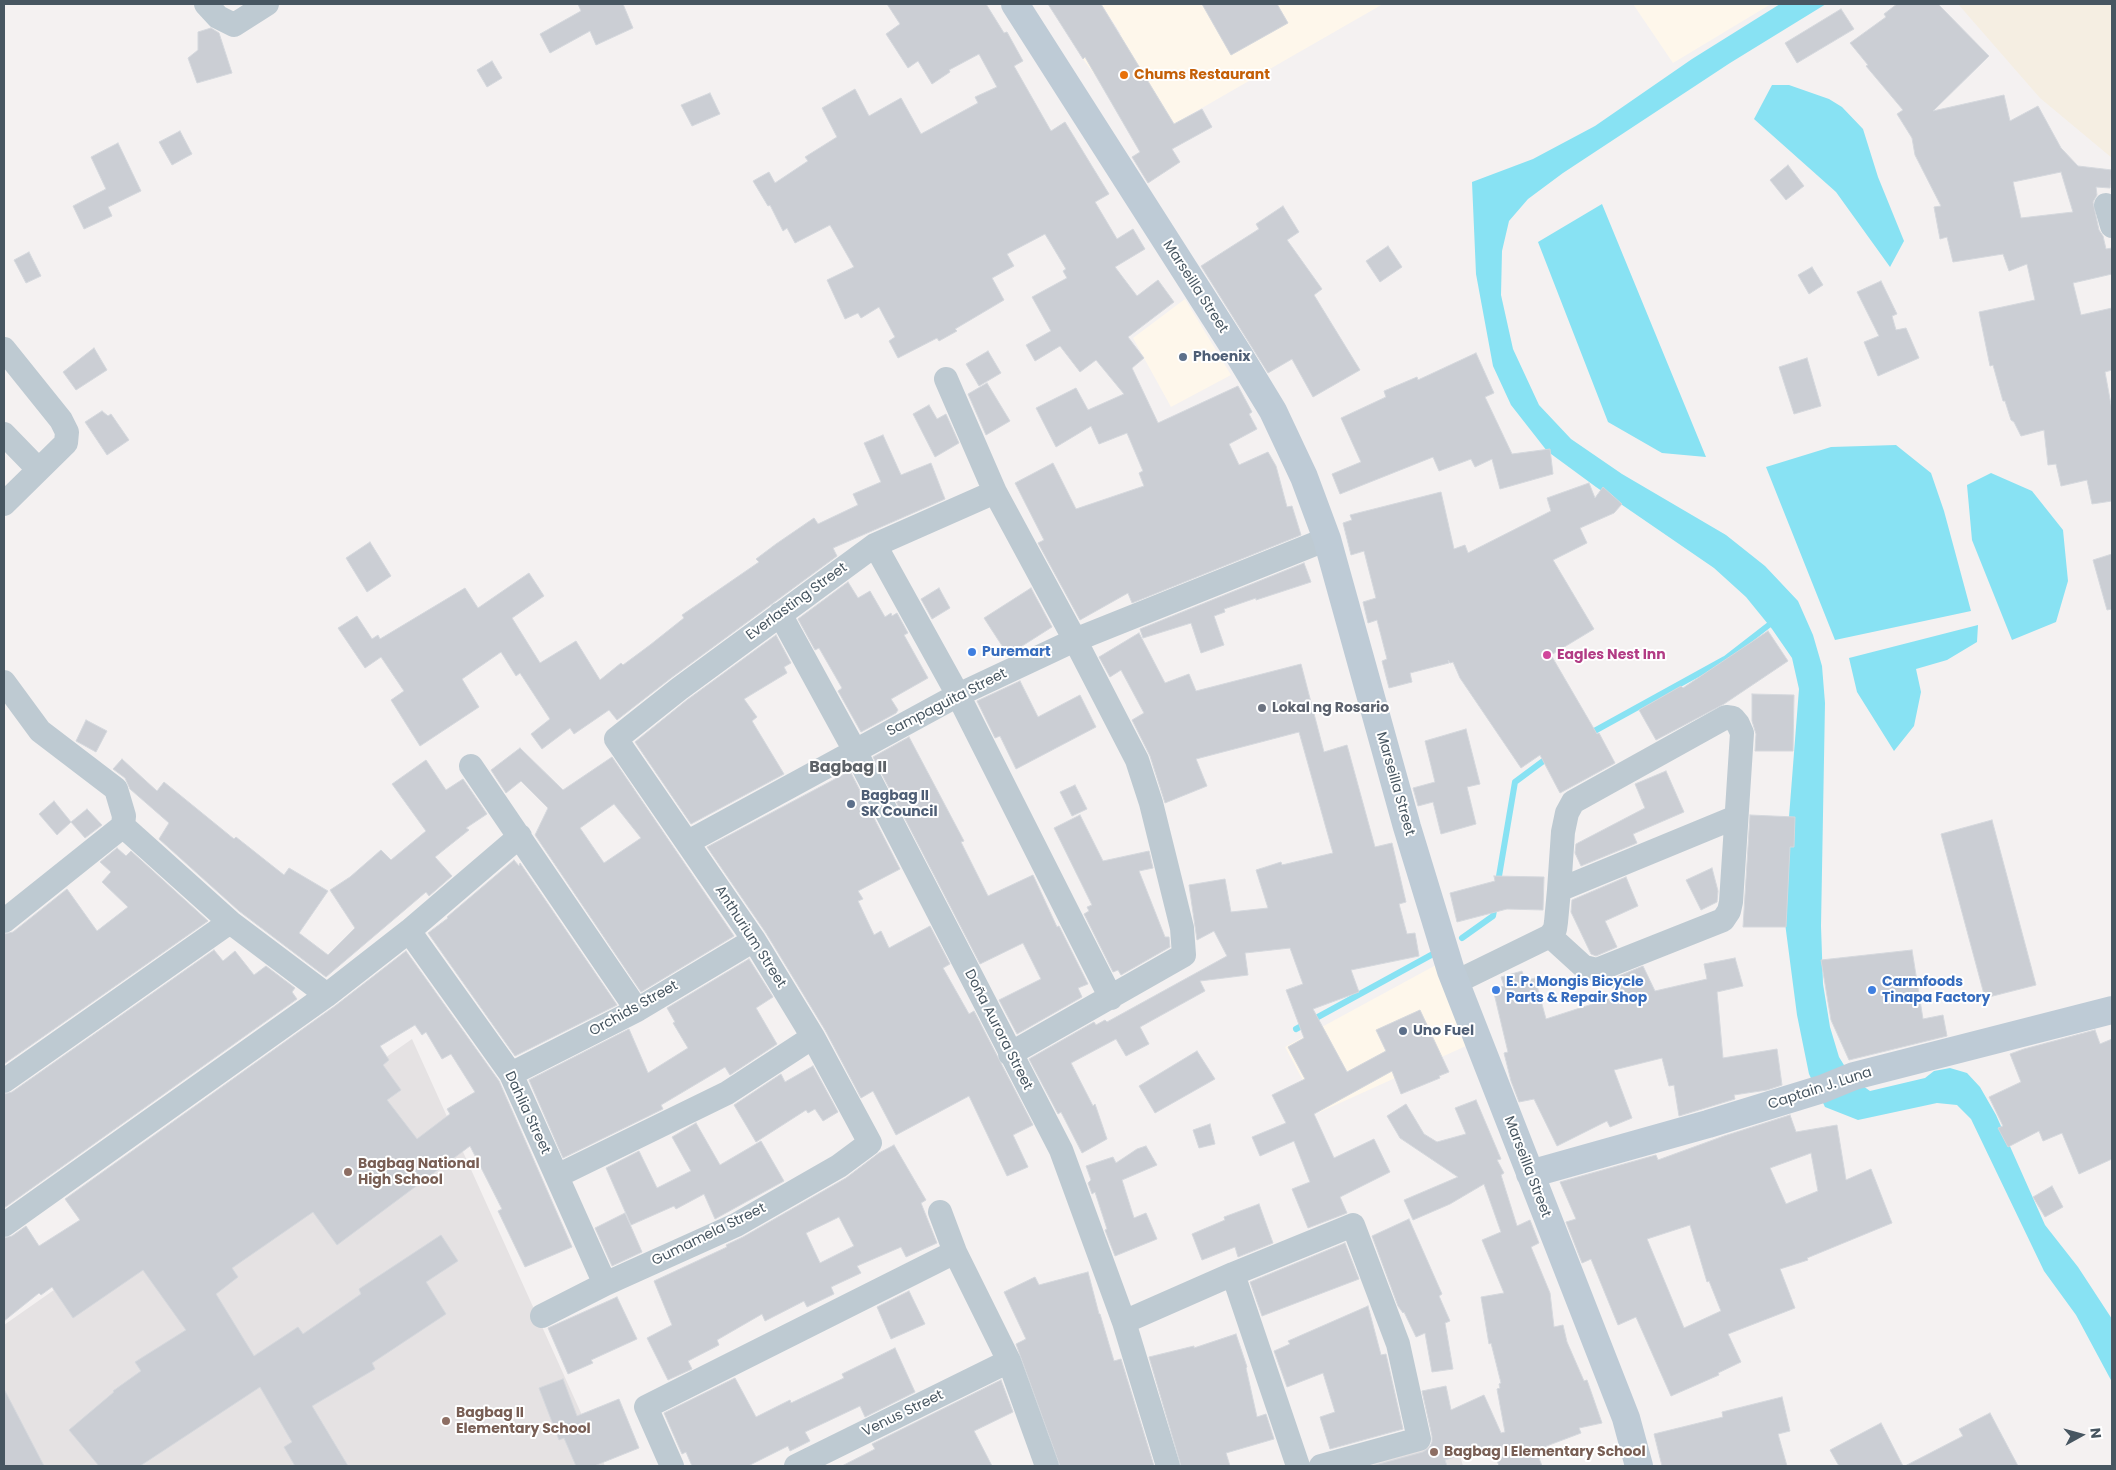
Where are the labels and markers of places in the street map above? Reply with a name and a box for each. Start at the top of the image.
place label: Chums Restaurant [1134,67,1270,83]
marker: Chums Restaurant [1118,69,1130,81]
place label: Phoenix [1193,349,1251,365]
marker: Phoenix [1177,351,1189,363]
place label: Puremart [982,644,1051,660]
marker: Puremart [966,646,978,658]
place label: Eagles Nest Inn [1557,647,1666,663]
marker: Eagles Nest Inn [1541,649,1553,661]
place label: Lokal ng Rosario [1272,700,1389,716]
marker: Lokal ng Rosario [1256,702,1268,714]
place label: Bagbag II SK Council [861,788,938,820]
marker: Bagbag II SK Council [845,798,857,810]
place label: E. P. Mongis Bicycle Parts & Repair Shop [1506,974,1647,1006]
place label: Carmfoods Tinapa Factory [1882,974,1990,1006]
marker: E. P. Mongis Bicycle Parts & Repair Shop [1490,984,1502,996]
marker: Carmfoods Tinapa Factory [1866,984,1878,996]
place label: Uno Fuel [1413,1023,1474,1039]
marker: Uno Fuel [1397,1025,1409,1037]
place label: Bagbag National High School [358,1156,480,1188]
marker: Bagbag National High School [342,1166,354,1178]
place label: Bagbag II Elementary School [456,1405,591,1438]
marker: Bagbag II Elementary School [440,1415,452,1427]
place label: Bagbag I Elementary School [1444,1444,1646,1460]
marker: Bagbag I Elementary School [1428,1446,1440,1458]

